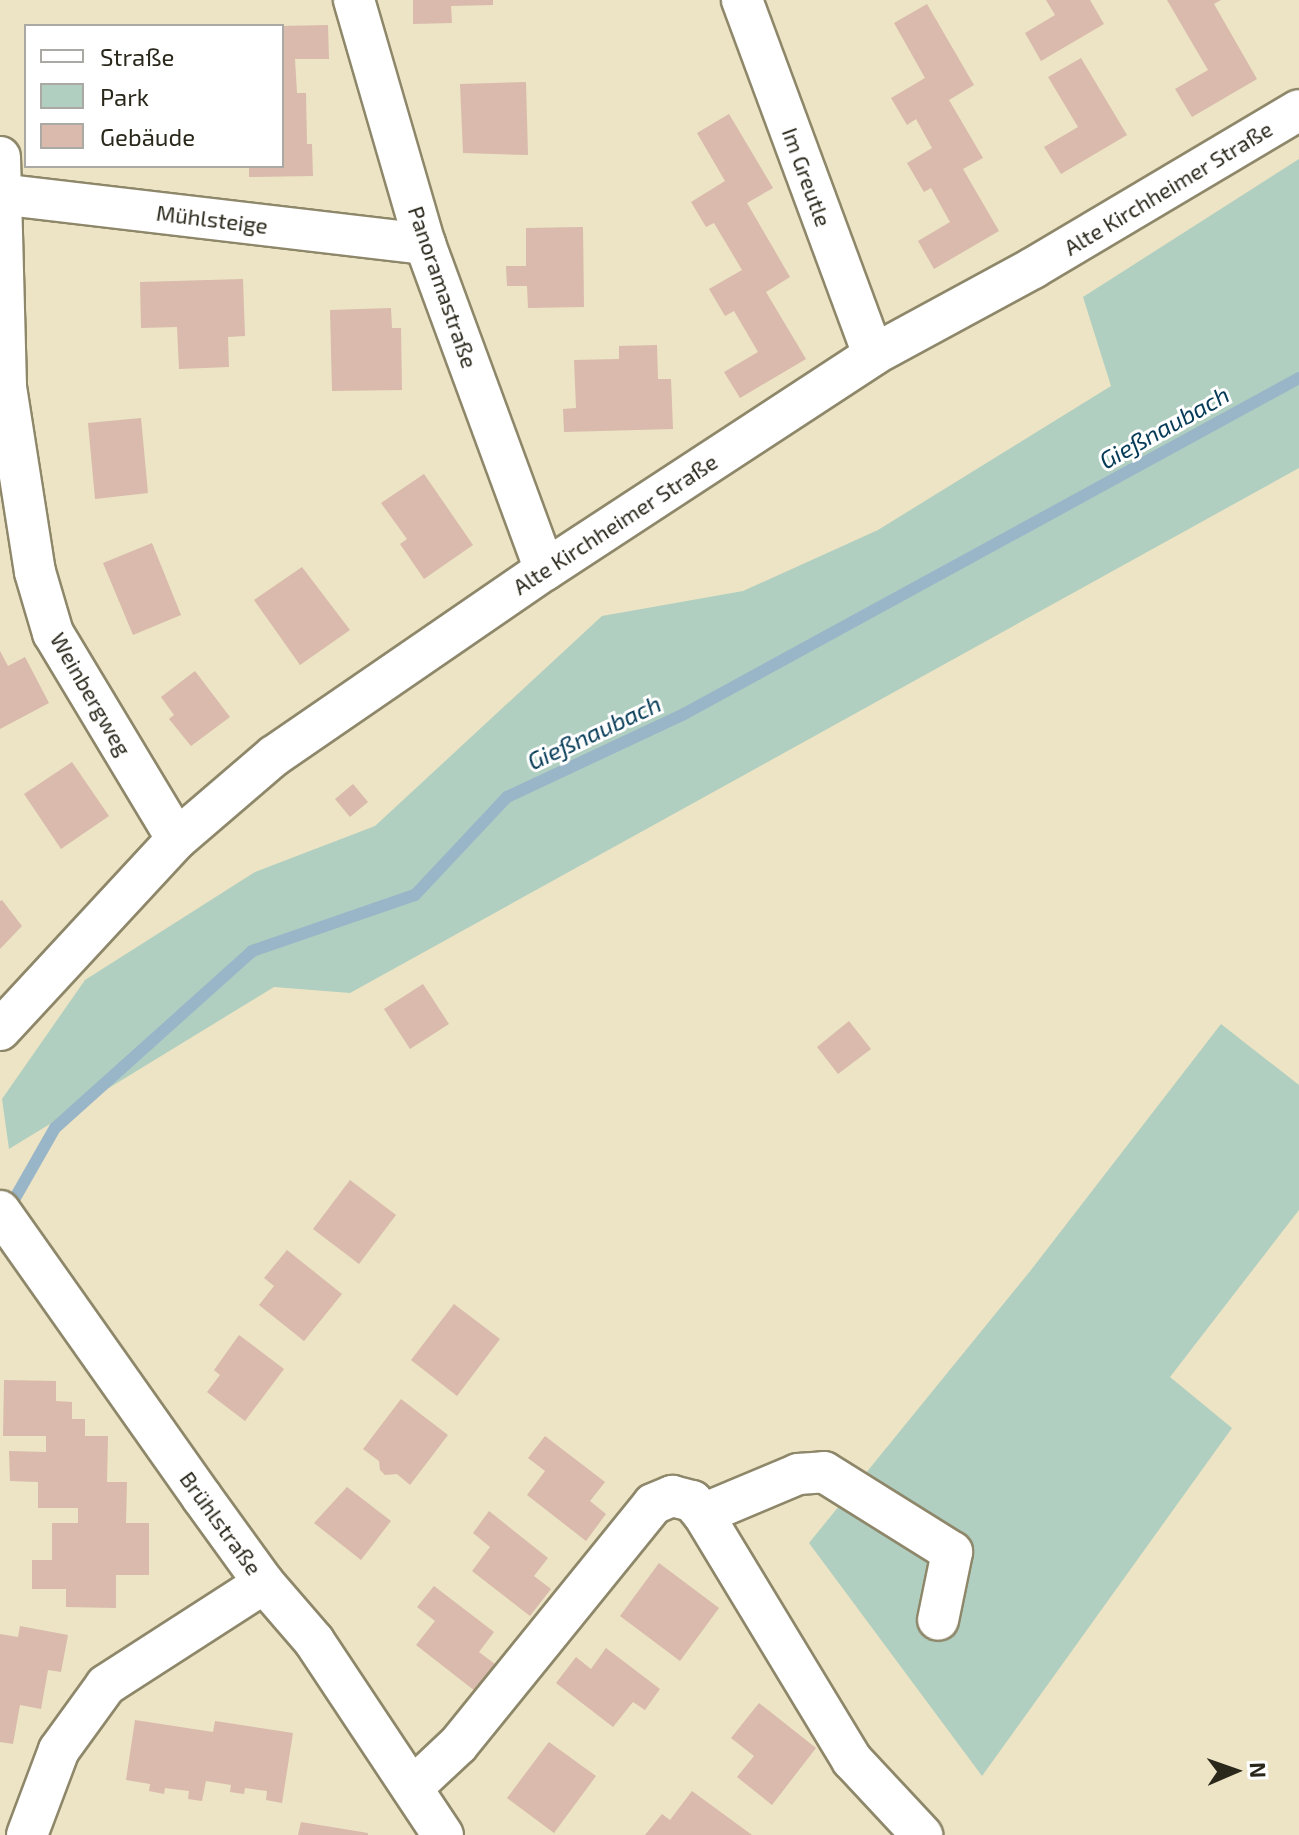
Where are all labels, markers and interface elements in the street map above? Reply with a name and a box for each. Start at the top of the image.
legend [24,24,284,168]
text: Straße [100,42,174,71]
text: Park [100,82,149,111]
street label: Alte Kirchheimer Straße [1059,115,1277,261]
text: Gebäude [100,122,195,151]
street label: Im Greutle [777,124,837,230]
street label: Mühlsteige [155,199,269,239]
street label: Panoramastraße [403,203,483,371]
water label: Gießnaubach [1094,379,1234,475]
street label: Alte Kirchheimer Straße [508,448,722,600]
street label: Weinbergweg [45,628,137,760]
water label: Gießnaubach [523,688,665,776]
street label: Brühlstraße [175,1466,267,1580]
north arrow [1195,1731,1275,1811]
text: N [1246,1762,1272,1779]

